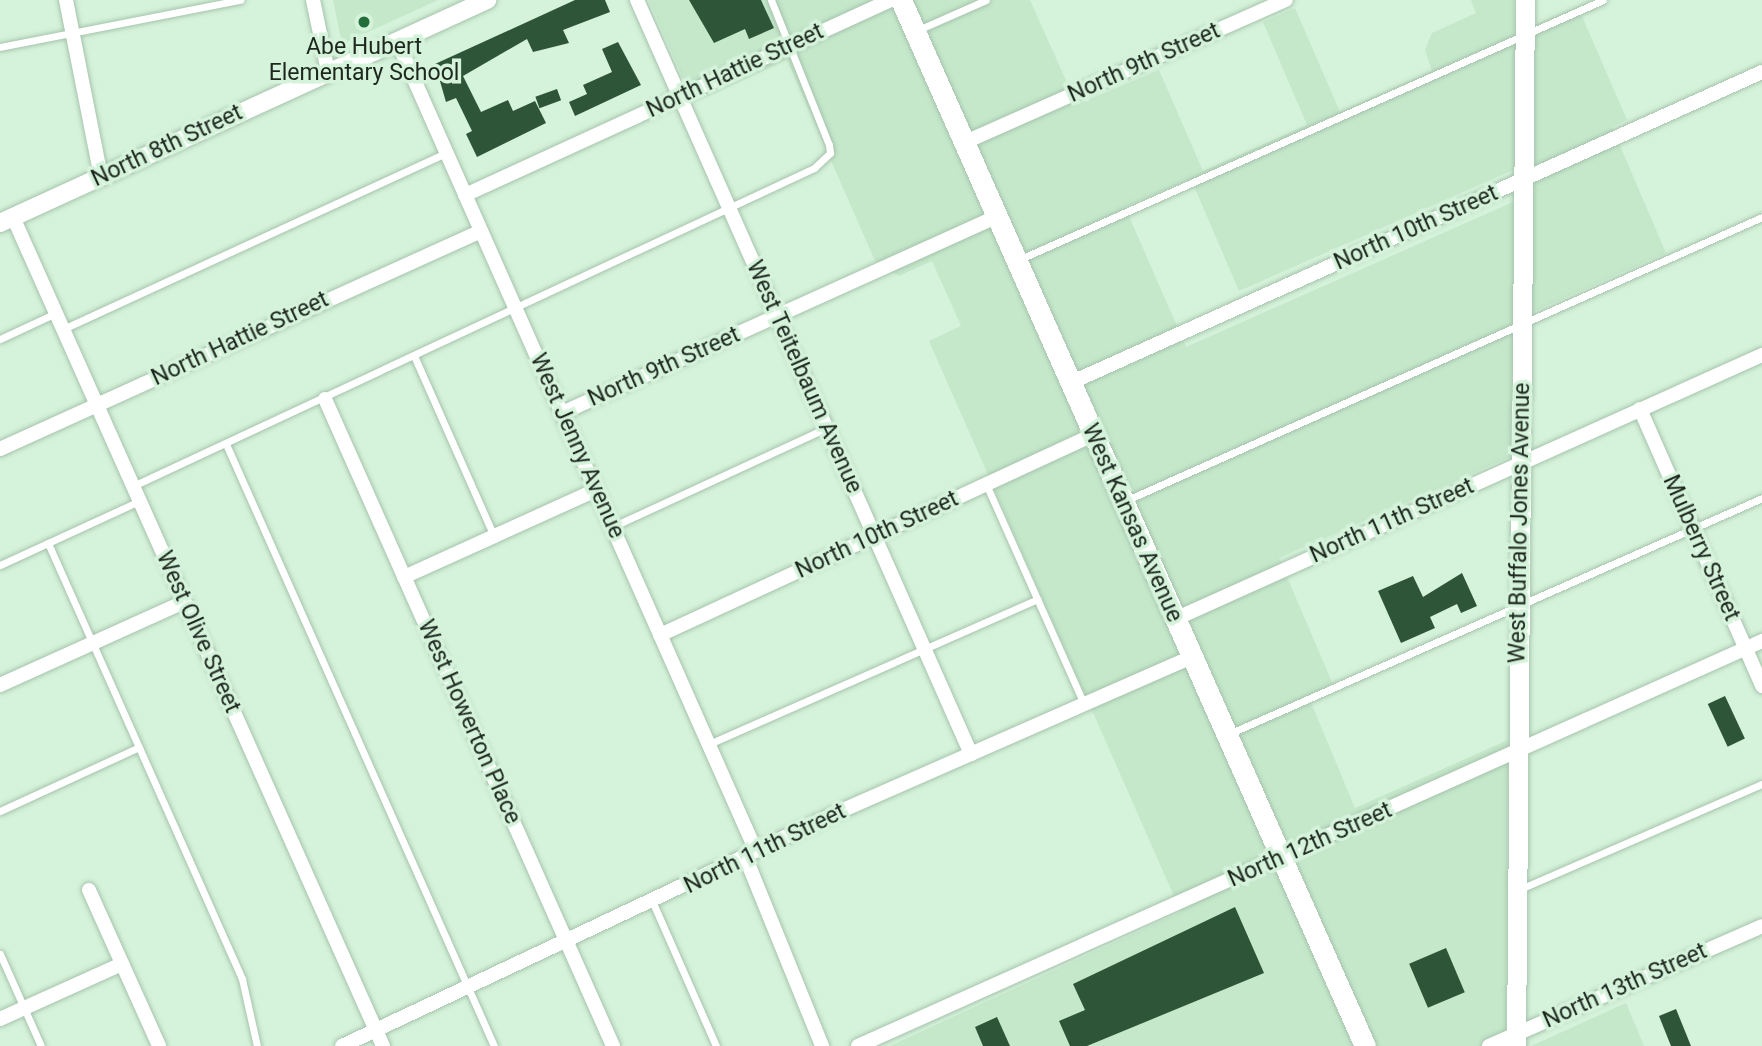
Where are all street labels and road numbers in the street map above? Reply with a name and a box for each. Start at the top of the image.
street label: North 9th Street [1064,17,1224,109]
street label: North Hattie Street [642,18,828,124]
street label: North 8th Street [87,99,247,193]
street label: North 10th Street [1330,180,1502,276]
street label: West Teitelbaum Avenue [740,256,868,498]
street label: North Hattie Street [147,286,333,392]
street label: North 9th Street [584,321,744,413]
street label: West Jenny Avenue [524,349,630,543]
street label: West Buffalo Jones Avenue [1504,382,1536,664]
street label: West Kansas Avenue [1076,420,1188,626]
street label: Mulberry Street [1657,471,1745,625]
street label: North 11th Street [1306,473,1478,569]
street label: North 10th Street [791,485,963,585]
street label: West Olive Street [150,547,246,717]
street label: West Howerton Place [412,616,526,828]
street label: North 12th Street [1224,797,1396,893]
street label: North 11th Street [680,798,850,900]
street label: North 13th Street [1539,938,1711,1034]

